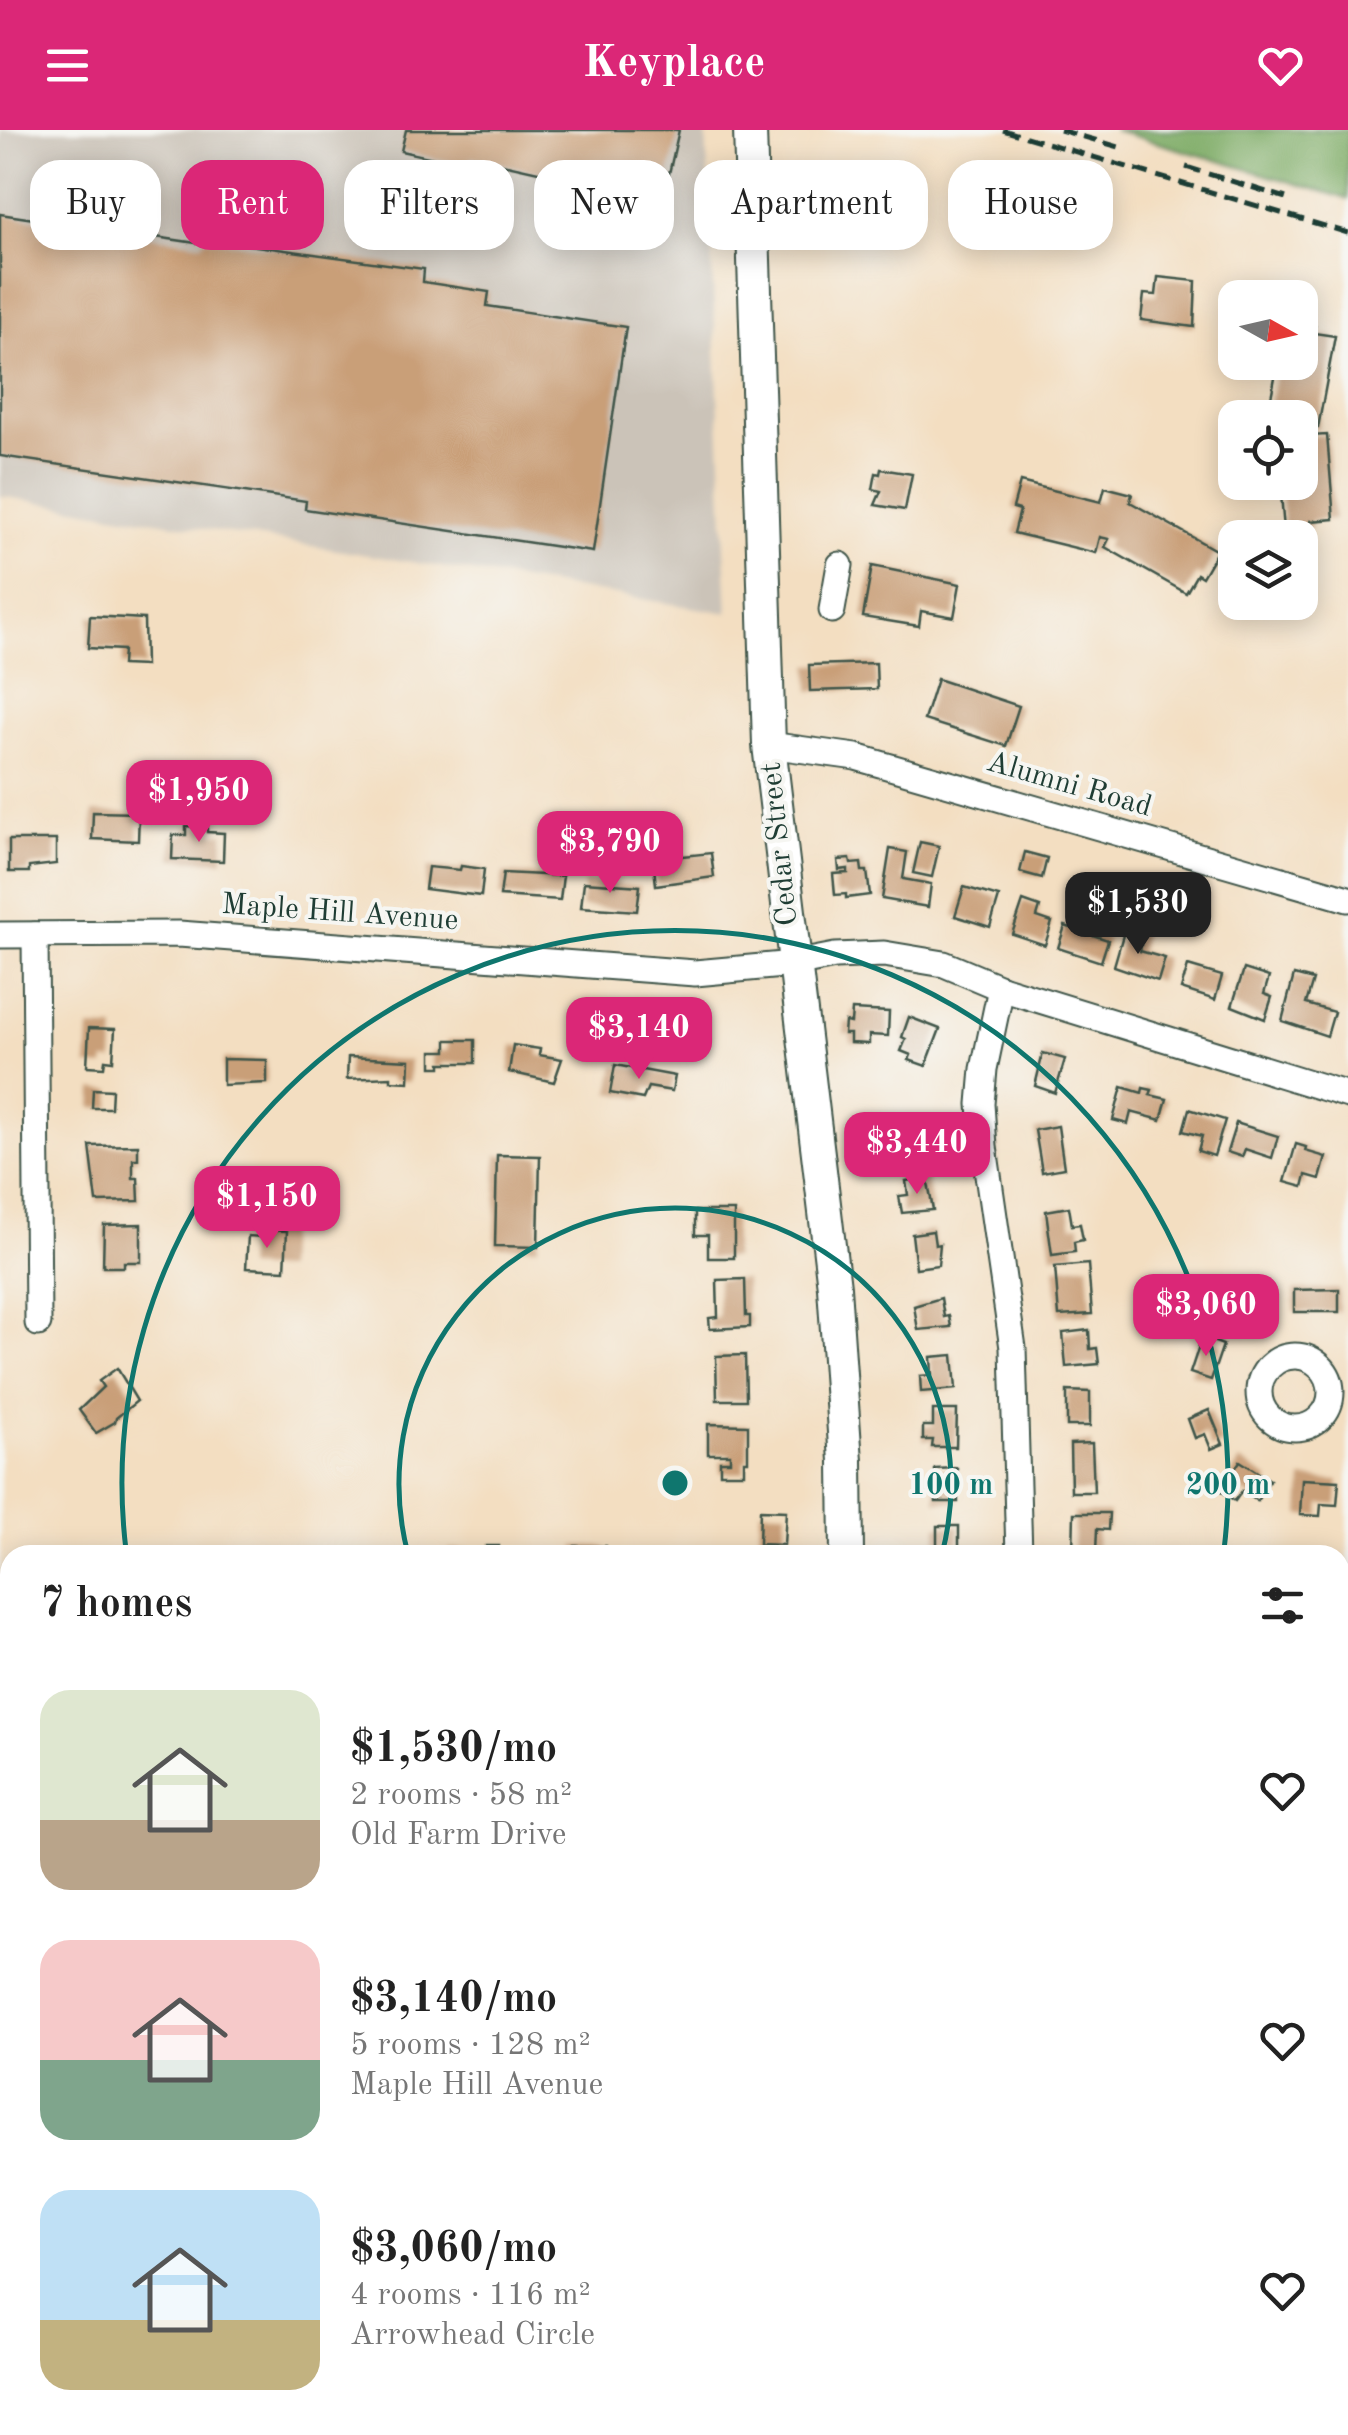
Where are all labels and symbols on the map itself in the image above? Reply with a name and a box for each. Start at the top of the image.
north arrow [1218,280,1318,380]
street label: Alumni Road [983,747,1155,823]
pin: $1,950 [118,760,280,845]
street label: Cedar Street [756,761,804,927]
pin: $3,790 [529,811,691,896]
pin: $1,530 [1057,872,1219,957]
street label: Maple Hill Avenue [221,890,459,936]
pin: $3,140 [558,997,720,1082]
pin: $3,440 [836,1112,998,1197]
pin: $1,150 [186,1166,348,1251]
pin: $3,060 [1125,1274,1287,1359]
centre of rings [657,1465,693,1501]
text: 100 m [909,1471,993,1501]
text: 200 m [1186,1471,1270,1501]

